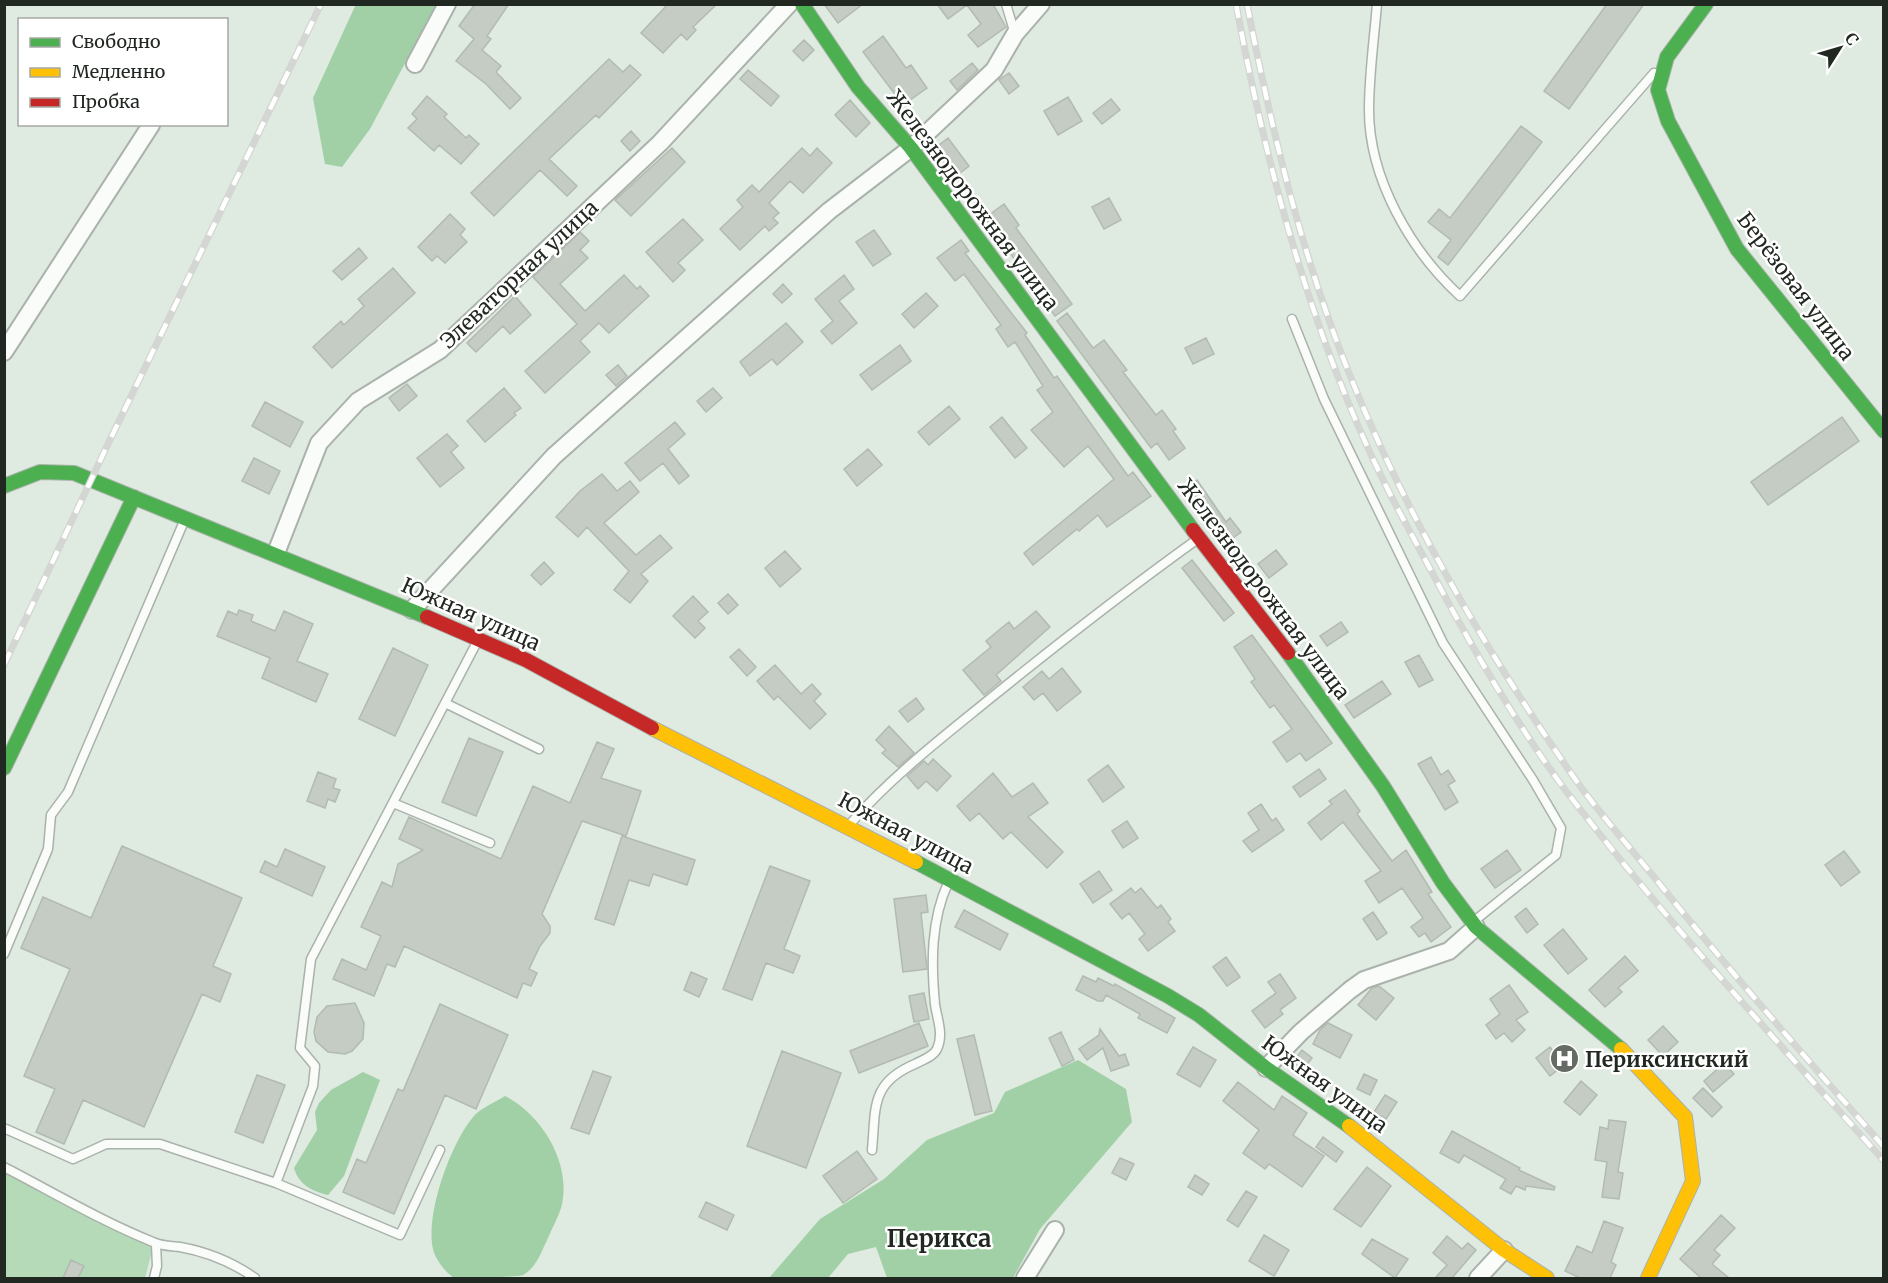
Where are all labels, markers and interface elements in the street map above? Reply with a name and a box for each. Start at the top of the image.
legend [18,18,228,126]
north arrow [1810,18,1870,78]
text: С [1841,29,1863,49]
text: Свободно [72,30,160,53]
text: Медленно [72,60,165,83]
street label: Железнодорожная улица [881,84,1065,316]
text: Пробка [72,90,140,113]
street label: Элеваторная улица [434,194,604,354]
street label: Берёзовая улица [1731,206,1861,366]
street label: Железнодорожная улица [1172,473,1356,705]
street label: Южная улица [397,571,545,657]
street label: Южная улица [834,786,978,880]
street label: Южная улица [1257,1029,1393,1139]
hospital icon: Периксинский [1548,1043,1580,1075]
place label: Периксинский [1585,1046,1749,1073]
district label: Перикса [887,1223,991,1254]

